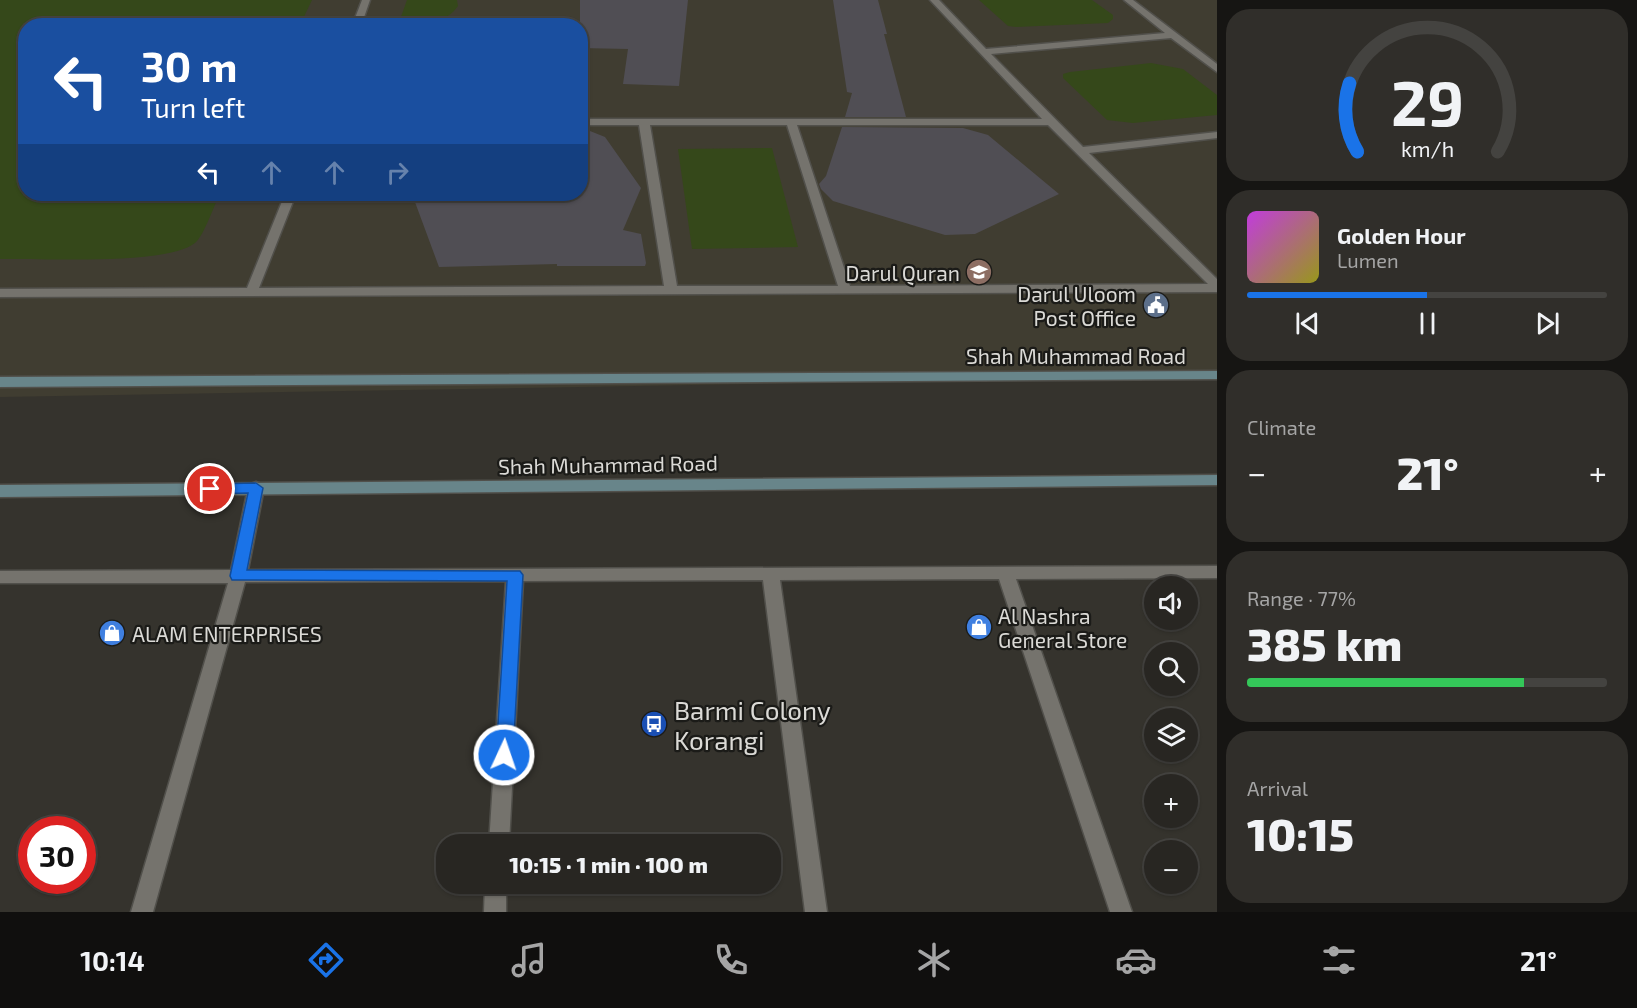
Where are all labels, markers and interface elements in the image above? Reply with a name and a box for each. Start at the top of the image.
text: 30 m [141,40,237,90]
icon: left [42,42,120,120]
text: 29 [1390,64,1464,139]
text: Turn left [141,91,245,123]
text: km/h [1400,136,1454,161]
icon: left [192,156,225,189]
icon: ahead [255,156,288,189]
icon: ahead [318,156,351,189]
icon: right [381,156,414,189]
text: Golden Hour [1337,222,1466,248]
text: Lumen [1337,248,1399,272]
school or university icon: Darul Quran [964,257,994,287]
place label: Darul Quran [846,260,960,286]
place label: Darul Uloom Post Office [1017,281,1136,330]
public building icon: Darul Uloom Post Office [1141,290,1171,320]
icon: previous [1291,307,1324,340]
icon: pause [1411,307,1444,340]
icon: next [1531,307,1564,340]
street label: Shah Muhammad Road [966,343,1186,368]
text: Climate [1247,415,1316,439]
text: 21° [1397,445,1459,499]
street label: Shah Muhammad Road [498,450,718,478]
text: − [1247,452,1266,492]
text: + [1589,452,1607,492]
pin [184,463,235,514]
icon: arrive [193,472,226,505]
map controls [1144,576,1198,894]
button: sound [1144,576,1198,630]
text: Range · 77% [1247,586,1356,610]
place label: Al Nashra General Store [998,603,1127,652]
shop icon: Al Nashra General Store [964,612,994,642]
text: 385 km [1247,616,1402,670]
shop icon: ALAM ENTERPRISES [97,618,127,648]
place label: ALAM ENTERPRISES [132,621,322,646]
button: search [1144,642,1198,696]
place label: Barmi Colony Korangi [674,694,831,755]
button: layers [1144,708,1198,762]
bus stop icon: Barmi Colony Korangi [639,709,669,739]
position arrow [472,723,536,787]
button: + [1144,774,1198,828]
text: Arrival [1247,776,1308,800]
text: 10:15 [1247,806,1354,860]
speed limit sign: 30 [18,816,96,894]
button: − [1144,840,1198,894]
text: 10:15 · 1 min · 100 m [509,851,708,877]
icon: directions [305,939,347,981]
icon: music [508,939,550,981]
icon: phone [710,939,752,981]
icon: climate [913,939,955,981]
icon: car [1115,939,1157,981]
icon: filters [1318,939,1360,981]
text: 10:14 [80,944,145,976]
text: 21° [1520,944,1557,976]

